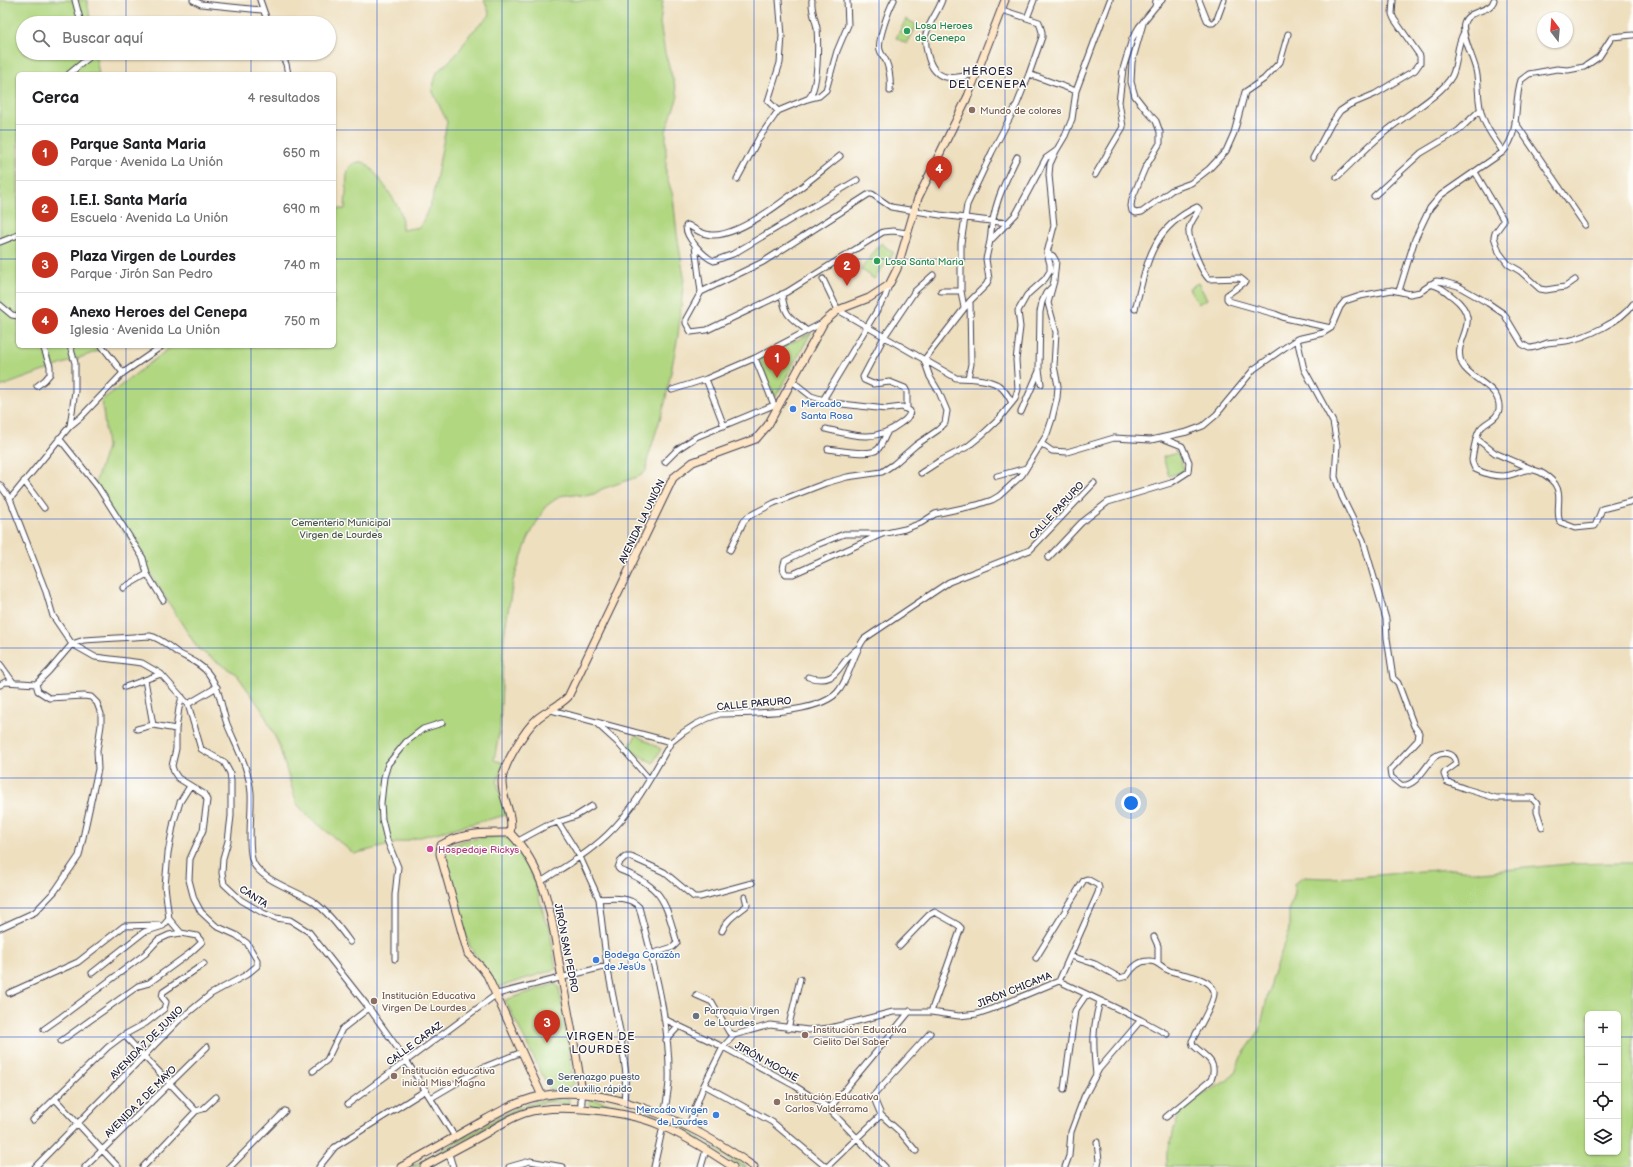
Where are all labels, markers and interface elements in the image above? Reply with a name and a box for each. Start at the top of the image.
north arrow [1537,12,1573,48]
search box [16,16,336,60]
place label: Losa Heroes de Cenepa [915,20,973,44]
marker: Losa Heroes de Cenepa [902,26,912,36]
icon: search [30,27,52,49]
text: Buscar aquí [62,29,143,48]
district label: HÉROES DEL CENEPA [949,64,1027,91]
text: Cerca [32,88,79,108]
text: 4 resultados [248,90,320,106]
marker: Mundo de colores [967,105,977,115]
place label: Mundo de colores [980,105,1061,117]
text: Parque Santa Maria [70,135,206,154]
text: 1 [42,145,48,161]
text: 650 m [283,145,320,161]
text: Parque · Avenida La Unión [70,154,223,170]
pin: 4 [926,156,952,189]
text: I.E.I. Santa María [70,191,187,210]
text: 2 [41,201,49,217]
text: 690 m [283,201,320,217]
text: Escuela · Avenida La Unión [70,210,228,226]
text: Plaza Virgen de Lourdes [70,247,236,266]
pin: 2 [834,253,860,286]
marker: Losa Santa Maria [872,256,882,266]
place label: Losa Santa Maria [885,256,964,268]
text: 3 [41,257,49,273]
text: 740 m [284,257,320,273]
text: Parque · Jirón San Pedro [70,266,213,282]
text: Anexo Heroes del Cenepa [70,303,247,322]
text: 4 [41,313,49,329]
text: 750 m [284,313,320,329]
text: Iglesia · Avenida La Unión [70,322,220,338]
pin: 1 [764,345,790,378]
place label: Mercado Santa Rosa [801,398,853,422]
marker: Mercado Santa Rosa [788,404,798,414]
street label: AVENIDA LA UNIÓN [616,477,668,566]
street label: CALLE PARURO [1027,479,1087,542]
park label: Cementerio Municipal Virgen de Lourdes [291,517,391,541]
street label: CALLE PARURO [716,695,792,713]
your location [1121,793,1141,813]
marker: Hospedaje Rickys [425,844,435,854]
place label: Hospedaje Rickys [438,844,519,856]
street label: CANTA [237,883,271,911]
street label: JIRÓN SAN PEDRO [551,903,581,994]
place label: Bodega Corazón de JesÚs [604,949,681,973]
marker: Bodega Corazón de JesÚs [591,955,601,965]
street label: JIRÓN CHICAMA [975,969,1054,1010]
place label: Institución Educativa Virgen De Lourdes [382,990,476,1014]
marker: Institución Educativa Virgen De Lourdes [369,996,379,1006]
street label: AVENIDA 7 DE JUNIO [108,1003,186,1082]
place label: Parroquia Virgen de Lourdes [704,1005,780,1029]
pin: 3 [534,1010,560,1043]
marker: Parroquia Virgen de Lourdes [691,1011,701,1021]
map controls [1585,1011,1621,1155]
button: + [1585,1011,1621,1047]
street label: CALLE CARAZ [384,1019,446,1068]
place label: Institución Educativa Cielito Del Saber [813,1024,907,1048]
district label: VIRGEN DE LOURDES [566,1030,636,1056]
marker: Institución Educativa Cielito Del Saber [800,1030,810,1040]
street label: JIRÓN MOCHE [733,1039,801,1084]
button: − [1585,1047,1621,1083]
street label: AVENIDA 2 DE MAYO [102,1063,179,1140]
place label: Institución educativa inicial Miss Magna [402,1065,495,1089]
marker: Institución educativa inicial Miss Magna [389,1071,399,1081]
place label: Serenazgo puesto de auxilio rápido [558,1071,640,1095]
marker: Serenazgo puesto de auxilio rápido [545,1077,555,1087]
button: locate [1585,1083,1621,1119]
place label: Institución Educativa Carlos Valderrama [785,1091,879,1115]
marker: Institución Educativa Carlos Valderrama [772,1097,782,1107]
place label: Mercado Virgen de Lourdes [636,1104,708,1128]
marker: Mercado Virgen de Lourdes [711,1110,721,1120]
button: layers [1585,1119,1621,1155]

